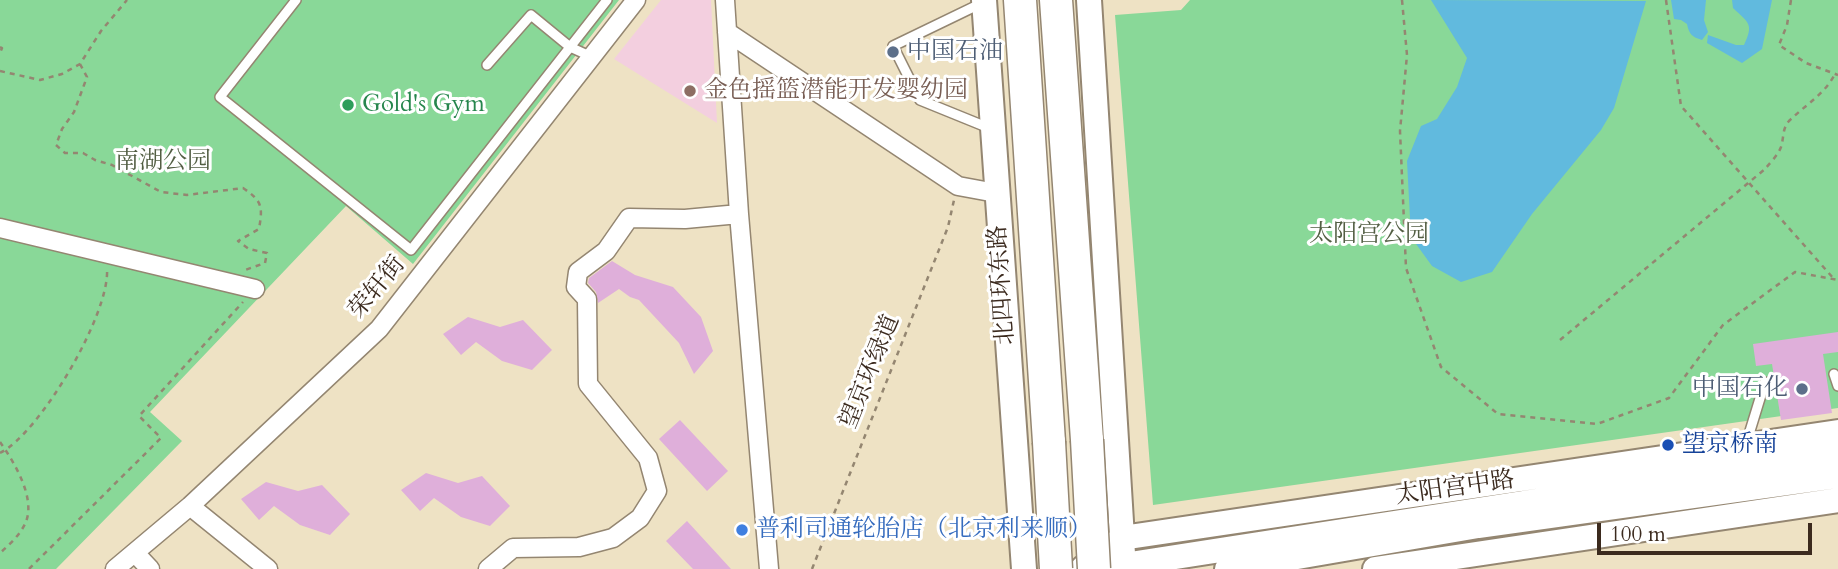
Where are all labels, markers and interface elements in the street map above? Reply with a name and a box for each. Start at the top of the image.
place label: 中国石油 [907,38,1003,66]
marker: 中国石油 [885,44,901,60]
place label: 金色摇篮潜能开发婴幼园 [704,77,968,105]
marker: 金色摇篮潜能开发婴幼园 [682,83,698,99]
place label: Gold's Gym [362,91,485,119]
marker: Gold's Gym [340,97,356,113]
park label: 南湖公园 [115,148,211,176]
park label: 太阳宫公园 [1309,221,1429,249]
street label: 北四环东路 [984,224,1022,346]
street label: 荣轩街 [344,251,412,325]
street label: 望京环绿道 [835,311,907,433]
place label: 中国石化 [1692,375,1788,403]
marker: 中国石化 [1794,381,1810,397]
place label: 望京桥南 [1682,431,1778,459]
marker: 望京桥南 [1660,437,1676,453]
street label: 太阳宫中路 [1394,466,1516,512]
scale bar [1600,510,1815,554]
place label: 普利司通轮胎店（北京利来顺） [756,516,1092,544]
text: 100 m [1610,520,1666,549]
marker: 普利司通轮胎店（北京利来顺） [734,522,750,538]

